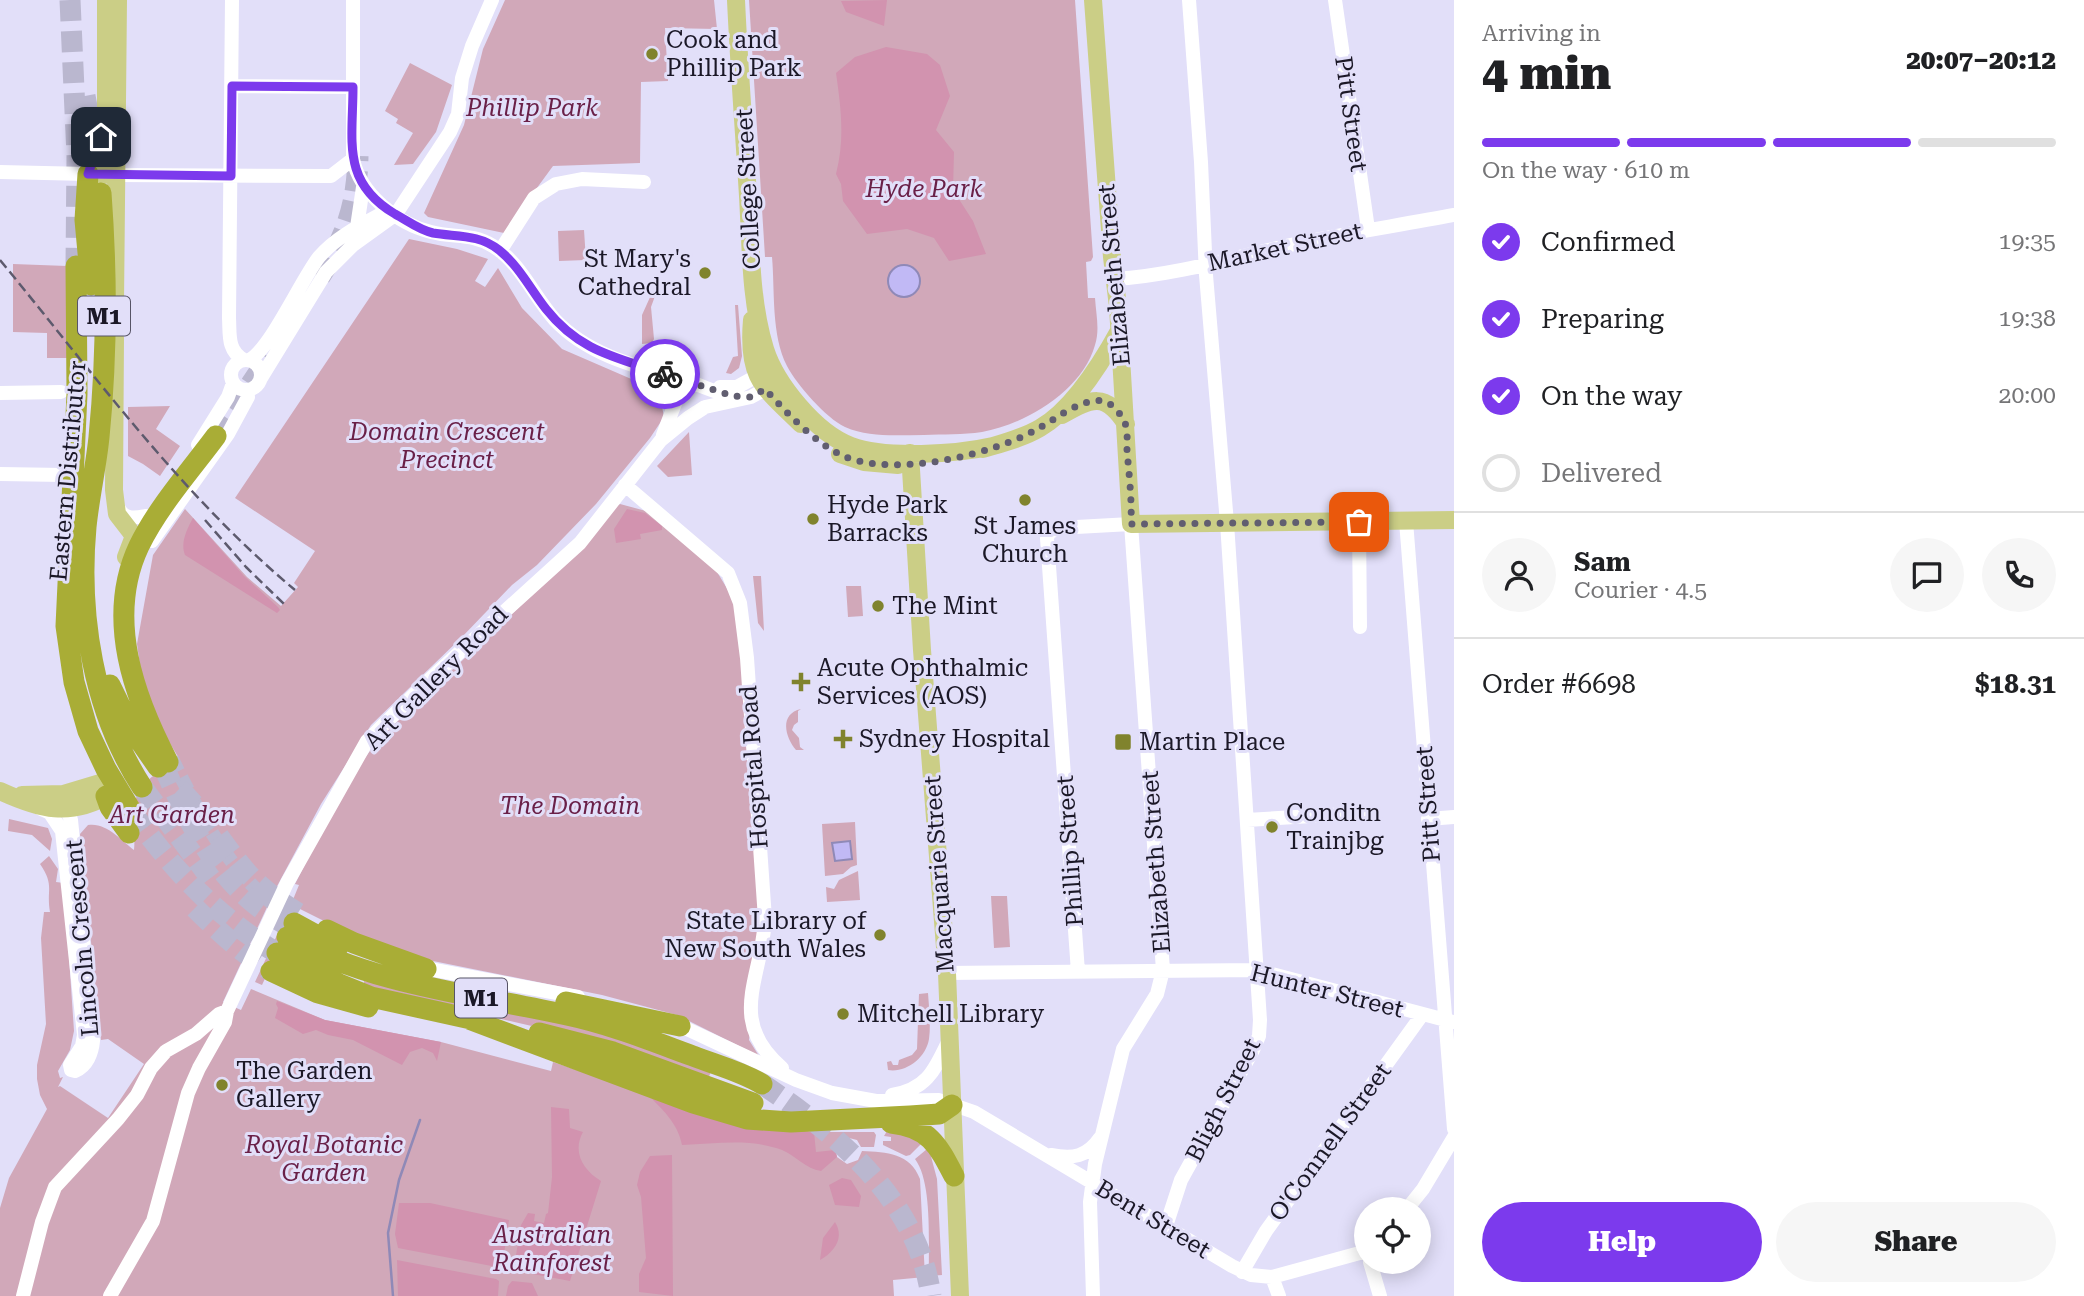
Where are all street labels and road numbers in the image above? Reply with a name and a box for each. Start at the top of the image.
street label: Pitt Street [1329,55,1373,174]
street label: College Street [730,108,766,270]
street label: Elizabeth Street [1092,183,1136,367]
street label: Market Street [1205,217,1365,277]
road number: M1 [78,296,130,336]
street label: Eastern Distributor [44,359,92,582]
street label: Art Gallery Road [358,600,514,756]
street label: Hospital Road [734,685,774,849]
street label: Pitt Street [1410,745,1446,863]
street label: Elizabeth Street [1136,770,1176,954]
street label: Macquarie Street [918,774,960,974]
street label: Phillip Street [1051,774,1089,928]
street label: Lincoln Crescent [59,838,105,1038]
street label: Hunter Street [1247,958,1407,1024]
road number: M1 [455,979,507,1018]
street label: Bligh Street [1180,1033,1266,1167]
street label: O'Connell Street [1263,1057,1397,1227]
street label: Bent Street [1091,1174,1215,1264]

